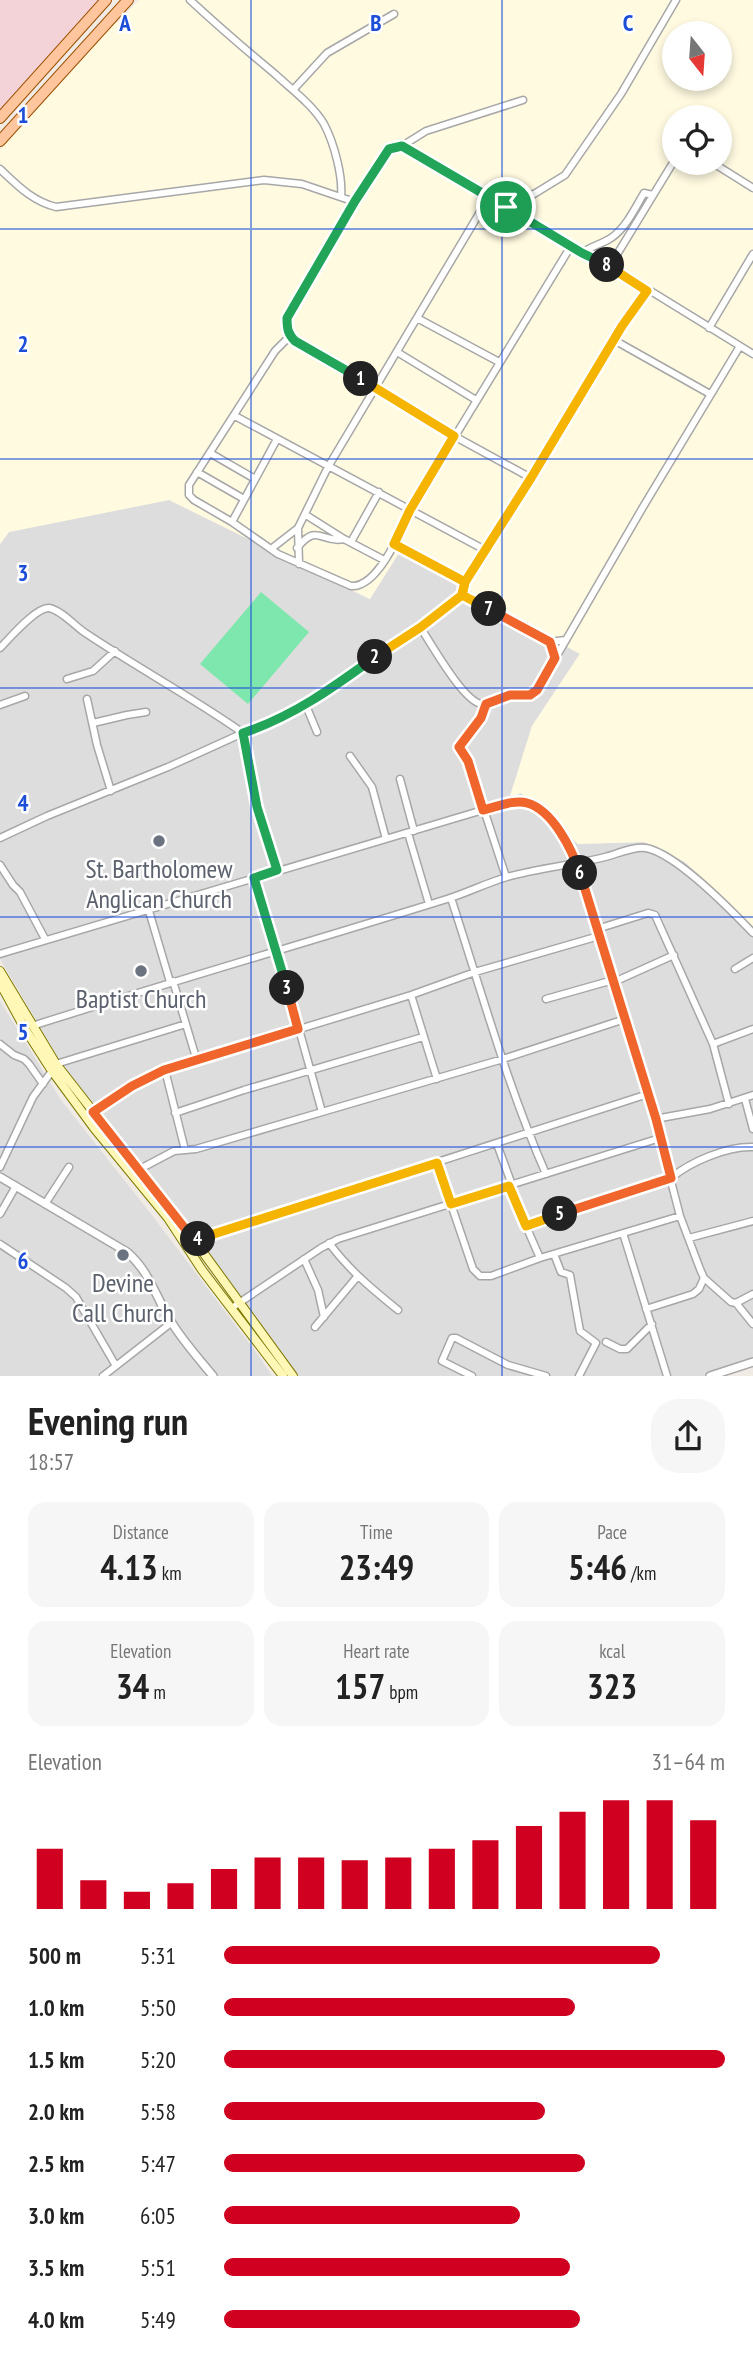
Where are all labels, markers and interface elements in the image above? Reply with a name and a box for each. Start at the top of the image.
text: A [118,8,131,37]
text: B [370,8,382,37]
text: C [623,8,634,37]
north arrow [662,21,732,91]
map controls [662,21,732,175]
text: 1 [18,100,29,129]
button: locate [662,105,732,175]
pin [476,177,536,237]
icon: arrive [487,188,525,226]
pin: 8 [590,247,624,282]
text: 8 [602,252,611,276]
text: 2 [18,329,29,358]
pin: 1 [344,362,378,396]
text: 1 [356,366,365,390]
text: 3 [18,558,29,587]
pin: 7 [472,592,506,626]
text: 7 [484,596,493,620]
pin: 2 [358,640,392,674]
text: 2 [370,644,379,668]
text: 4 [18,788,29,817]
marker: St. Bartholomew Anglican Church [151,833,167,849]
place label: St. Bartholomew Anglican Church [85,852,233,915]
pin: 6 [562,856,598,890]
text: 6 [575,860,584,884]
marker: Baptist Church [133,963,149,979]
pin: 3 [270,970,304,1006]
text: 3 [282,975,291,999]
place label: Baptist Church [76,982,206,1015]
text: 5 [18,1017,29,1046]
pin: 5 [542,1196,578,1232]
text: 5 [555,1201,564,1225]
pin: 4 [180,1222,216,1256]
text: 4 [193,1226,202,1250]
text: 6 [18,1246,29,1275]
marker: Devine Call Church [115,1247,131,1263]
place label: Devine Call Church [72,1266,174,1329]
text: Evening run [28,1396,188,1445]
button: share [651,1399,725,1473]
text: 18:57 [28,1447,74,1476]
text: Distance [113,1520,169,1544]
text: Time [360,1520,393,1544]
text: Pace [597,1520,627,1544]
text: 4.13 [100,1544,158,1590]
text: 23:49 [339,1544,414,1590]
text: 5:46 [568,1544,627,1590]
text: km [158,1561,182,1585]
text: /km [627,1561,656,1585]
text: Elevation [110,1639,171,1663]
text: Heart rate [343,1639,410,1663]
text: kcal [599,1639,625,1663]
text: 34 [116,1663,149,1709]
text: 157 [335,1663,385,1709]
text: 323 [587,1663,637,1709]
text: m [149,1680,166,1704]
text: bpm [385,1680,418,1704]
text: Elevation [28,1747,102,1776]
text: 31–64 m [652,1747,725,1776]
text: 500 m [28,1941,81,1970]
text: 5:31 [140,1941,176,1970]
text: 1.0 km [28,1993,84,2022]
text: 5:50 [140,1993,176,2022]
text: 1.5 km [28,2045,84,2074]
text: 5:20 [140,2045,176,2074]
text: 2.0 km [28,2097,84,2126]
text: 5:58 [140,2097,176,2126]
text: 2.5 km [28,2149,84,2178]
text: 5:47 [140,2149,176,2178]
text: 3.0 km [28,2201,84,2230]
text: 6:05 [140,2201,176,2230]
text: 3.5 km [28,2253,84,2282]
text: 5:51 [140,2253,176,2282]
text: 4.0 km [28,2305,84,2334]
text: 5:49 [140,2305,176,2334]

